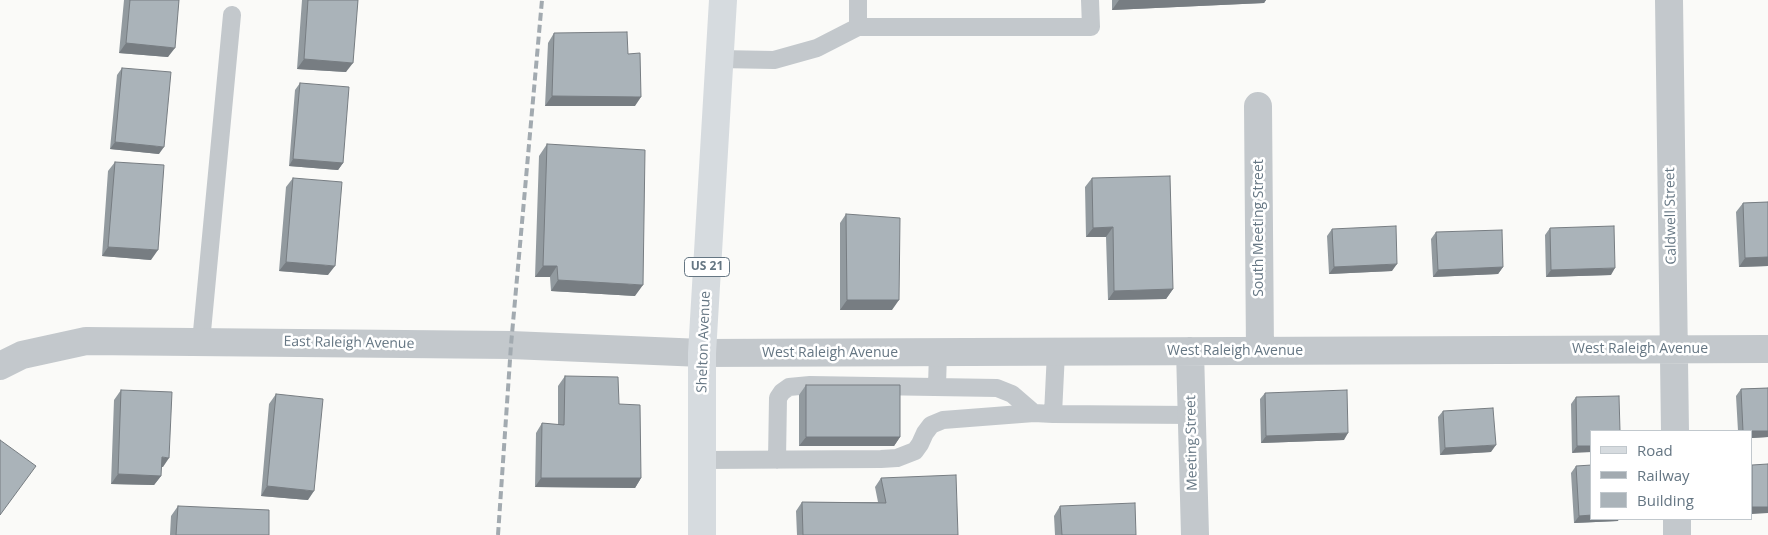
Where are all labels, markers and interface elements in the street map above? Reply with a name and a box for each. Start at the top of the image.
street label: South Meeting Street [1251,159,1267,297]
street label: Caldwell Street [1662,167,1680,265]
road number: US 21 [684,258,730,276]
street label: Shelton Avenue [694,291,714,393]
street label: East Raleigh Avenue [283,333,415,353]
street label: West Raleigh Avenue [1572,341,1708,357]
street label: West Raleigh Avenue [1167,343,1303,359]
street label: West Raleigh Avenue [762,345,898,361]
street label: Meeting Street [1183,395,1201,491]
legend [1590,430,1753,520]
text: Road [1637,440,1673,460]
text: Railway [1637,465,1690,485]
text: Building [1637,490,1694,510]

